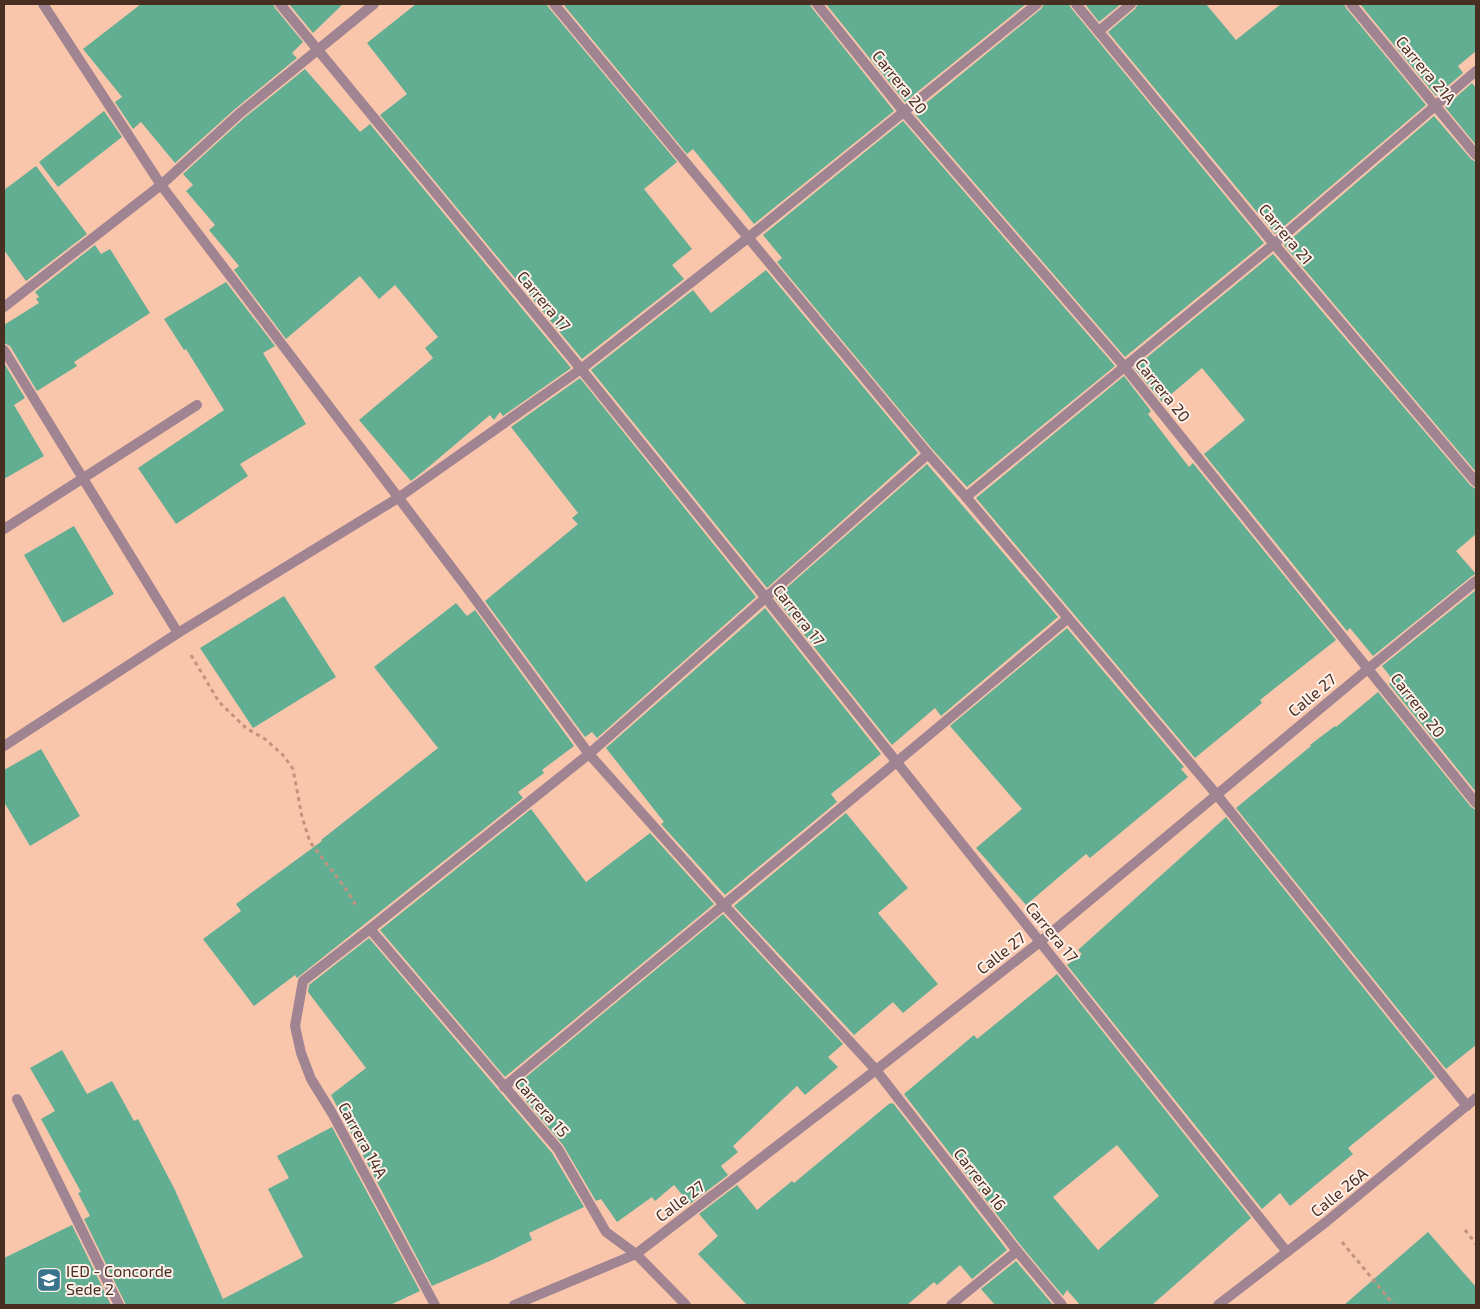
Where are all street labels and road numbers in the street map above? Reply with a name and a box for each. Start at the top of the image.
street label: Carrera 21A [1392,32,1460,108]
street label: Carrera 20 [869,46,932,117]
street label: Carrera 21 [1256,200,1317,268]
street label: Carrera 17 [514,267,575,335]
street label: Carrera 20 [1132,354,1195,425]
street label: Carrera 17 [770,580,829,649]
street label: Calle 27 [1284,669,1340,720]
street label: Carrera 20 [1387,669,1449,741]
street label: Carrera 17 [1022,898,1083,966]
street label: Calle 27 [972,928,1029,978]
street label: Carrera 15 [511,1073,573,1140]
street label: Carrera 14A [335,1098,392,1181]
street label: Carrera 16 [950,1144,1010,1213]
street label: Calle 26A [1306,1163,1371,1220]
street label: Calle 27 [651,1176,708,1225]

